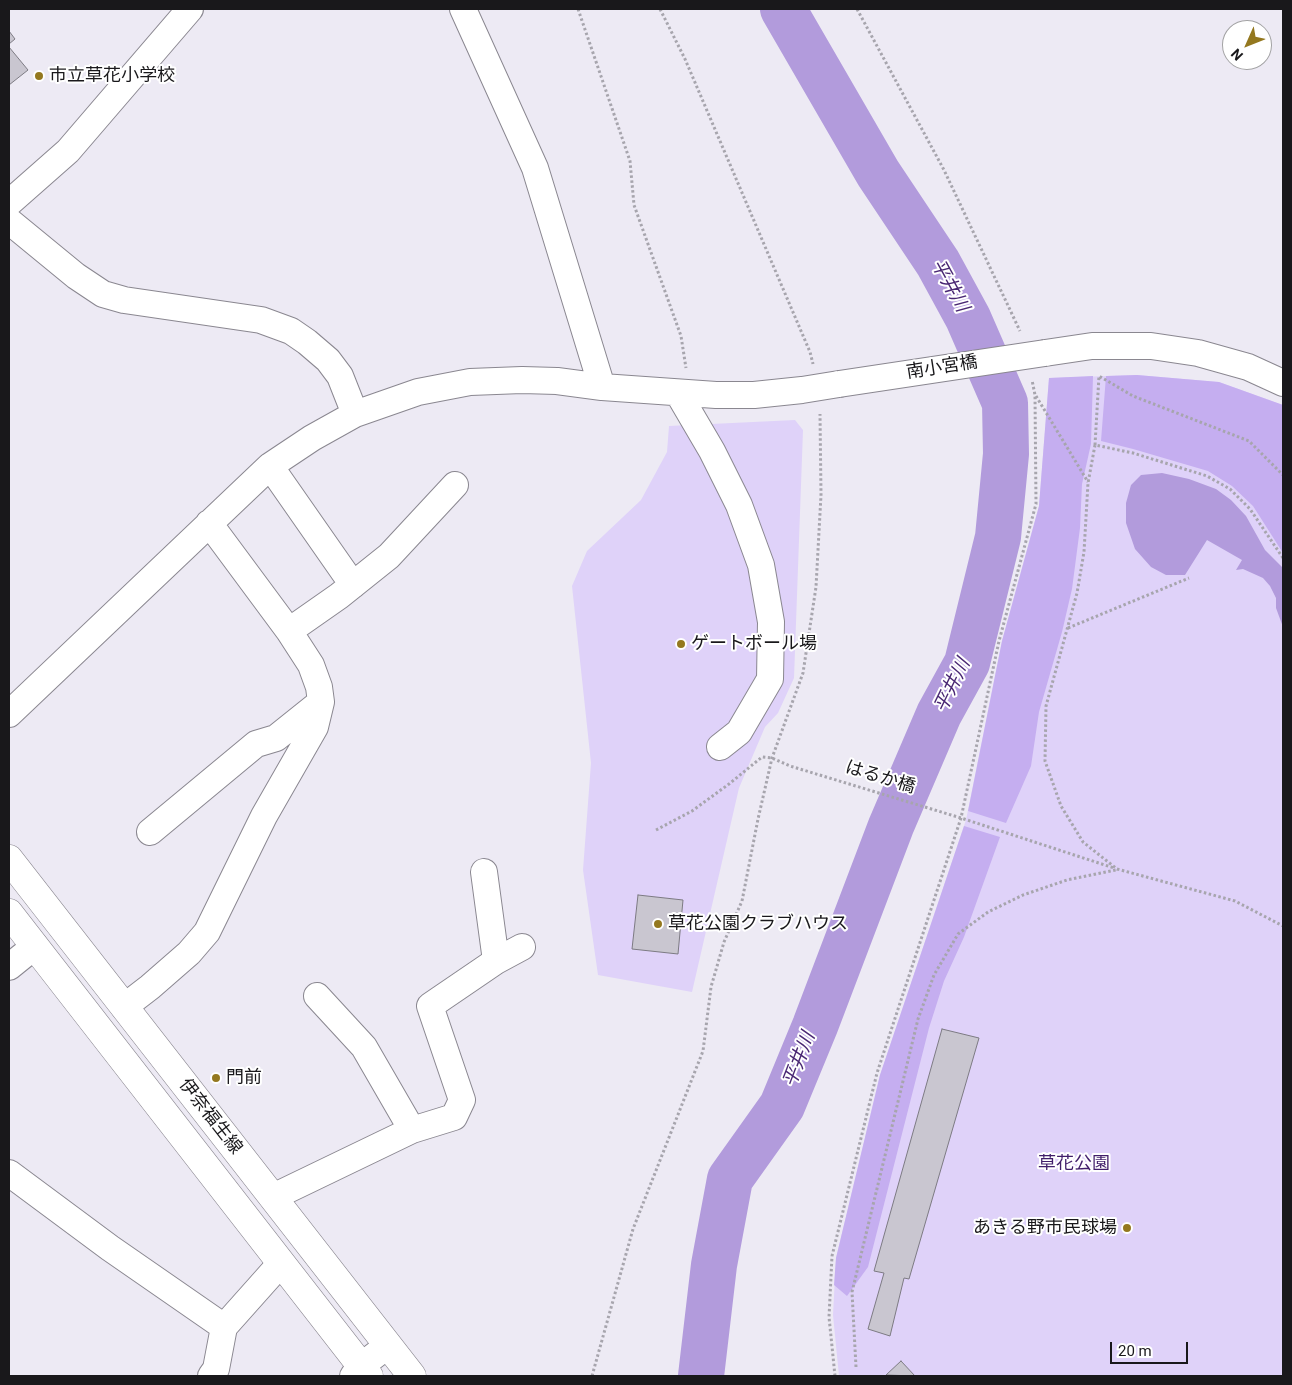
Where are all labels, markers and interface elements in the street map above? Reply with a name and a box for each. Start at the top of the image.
north arrow [1222,20,1272,70]
text: N [1228,46,1246,64]
place label: 市立草花小学校 [49,65,175,87]
marker: 市立草花小学校 [33,70,45,82]
water label: 平井川 [925,256,973,316]
street label: 南小宮橋 [905,352,979,384]
place label: ゲートボール場 [691,633,817,655]
marker: ゲートボール場 [675,638,687,650]
water label: 平井川 [930,655,976,717]
street label: はるか橋 [842,757,918,799]
place label: 草花公園クラブハウス [668,913,848,935]
marker: 草花公園クラブハウス [652,918,664,930]
water label: 平井川 [779,1029,821,1091]
place label: 門前 [226,1067,262,1089]
marker: 門前 [210,1072,222,1084]
street label: 伊奈福生線 [174,1075,246,1159]
park label: 草花公園 [1038,1153,1110,1175]
place label: あきる野市民球場 [973,1217,1117,1239]
marker: あきる野市民球場 [1121,1222,1133,1234]
scale bar [1112,1332,1190,1364]
text: 20 m [1118,1342,1152,1360]

